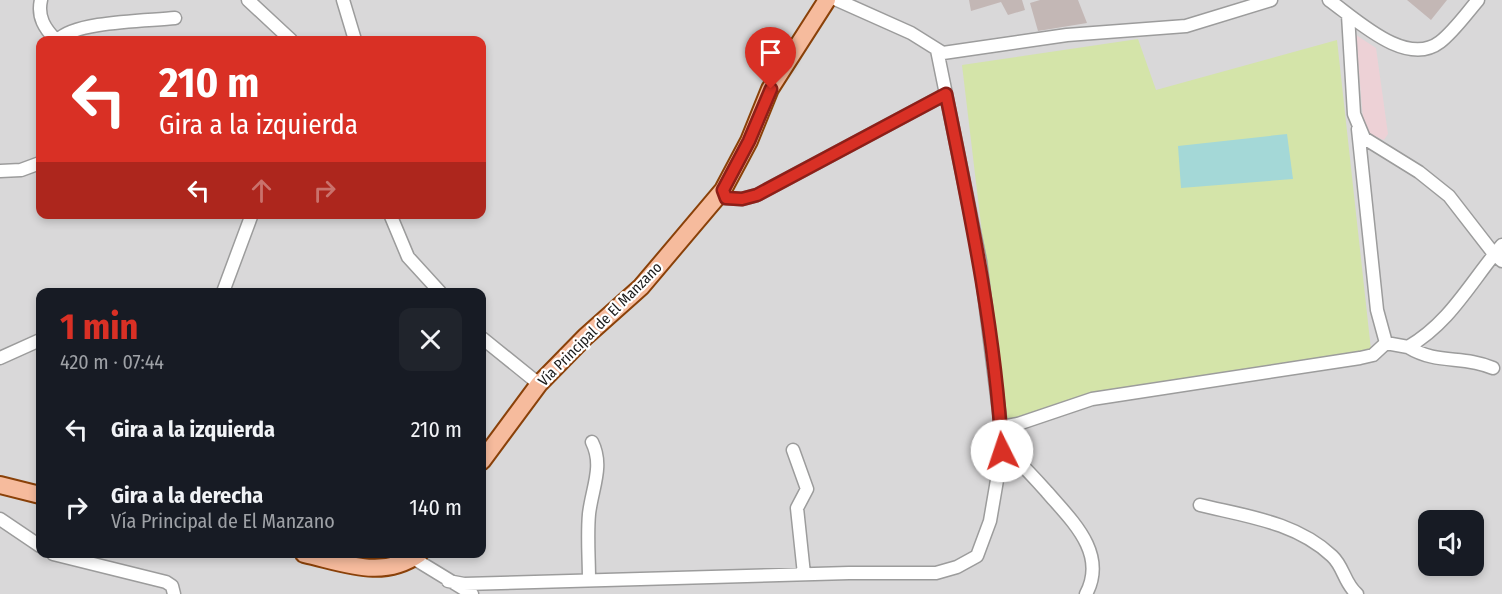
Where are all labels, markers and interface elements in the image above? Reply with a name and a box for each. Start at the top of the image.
pin [745,27,796,89]
icon: arrive [754,36,787,69]
text: 210 m [159,58,259,108]
icon: left [60,60,138,138]
text: Gira a la izquierda [159,109,358,141]
icon: left [182,174,215,207]
icon: ahead [245,174,278,207]
icon: right [308,174,341,207]
street label: Vía Principal de El Manzano [534,258,666,390]
text: 1 min [60,305,138,349]
button: close [399,308,462,371]
text: 420 m · 07:44 [60,350,164,374]
icon: left [60,413,93,446]
text: Gira a la izquierda [111,416,275,443]
text: 210 m [411,416,462,443]
position arrow [970,419,1034,483]
text: Gira a la derecha [111,482,263,509]
icon: right [60,491,93,524]
text: 140 m [409,494,462,521]
text: Vía Principal de El Manzano [111,509,335,533]
map controls [1418,510,1484,576]
button: sound [1418,510,1484,576]

